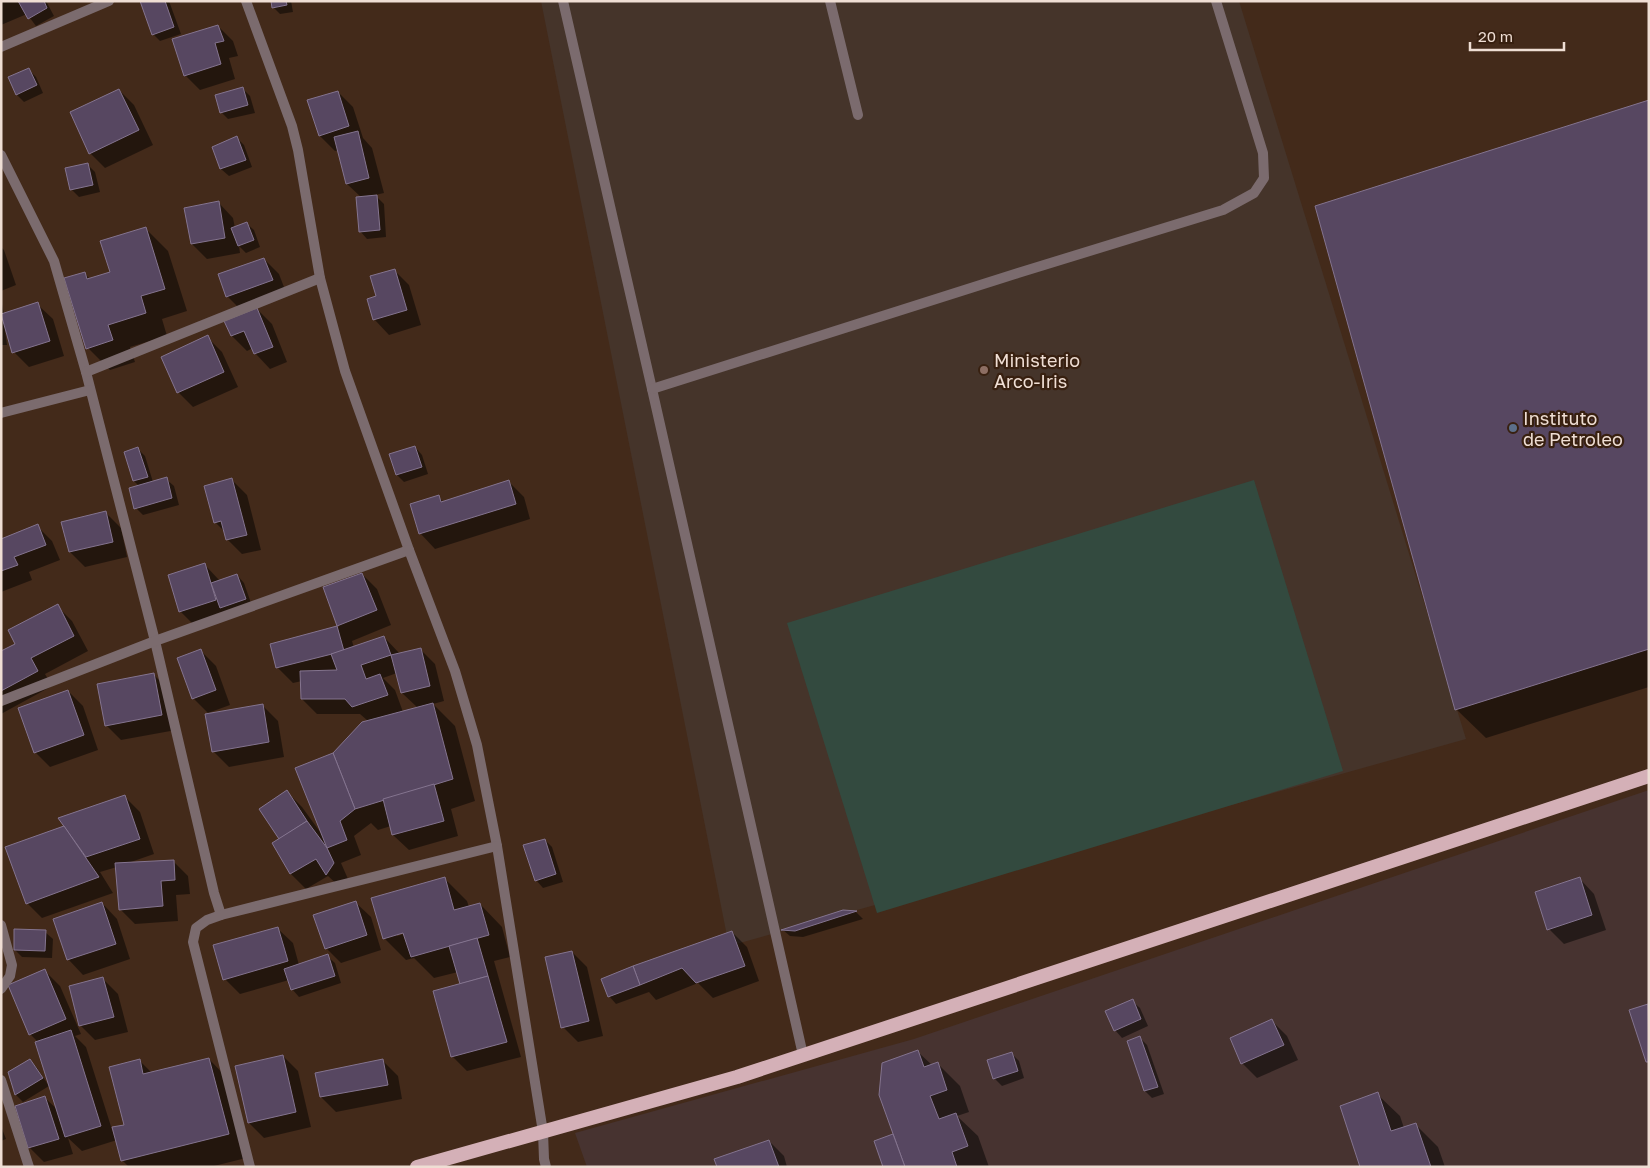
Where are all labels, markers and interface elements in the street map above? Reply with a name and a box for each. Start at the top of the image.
scale bar [1470,20,1564,52]
text: 20 m [1478,27,1513,45]
place label: Ministerio Arco-Iris [994,349,1080,392]
marker: Ministerio Arco-Iris [978,364,990,376]
place label: Instituto de Petroleo [1523,407,1623,450]
marker: Instituto de Petroleo [1507,422,1519,434]

